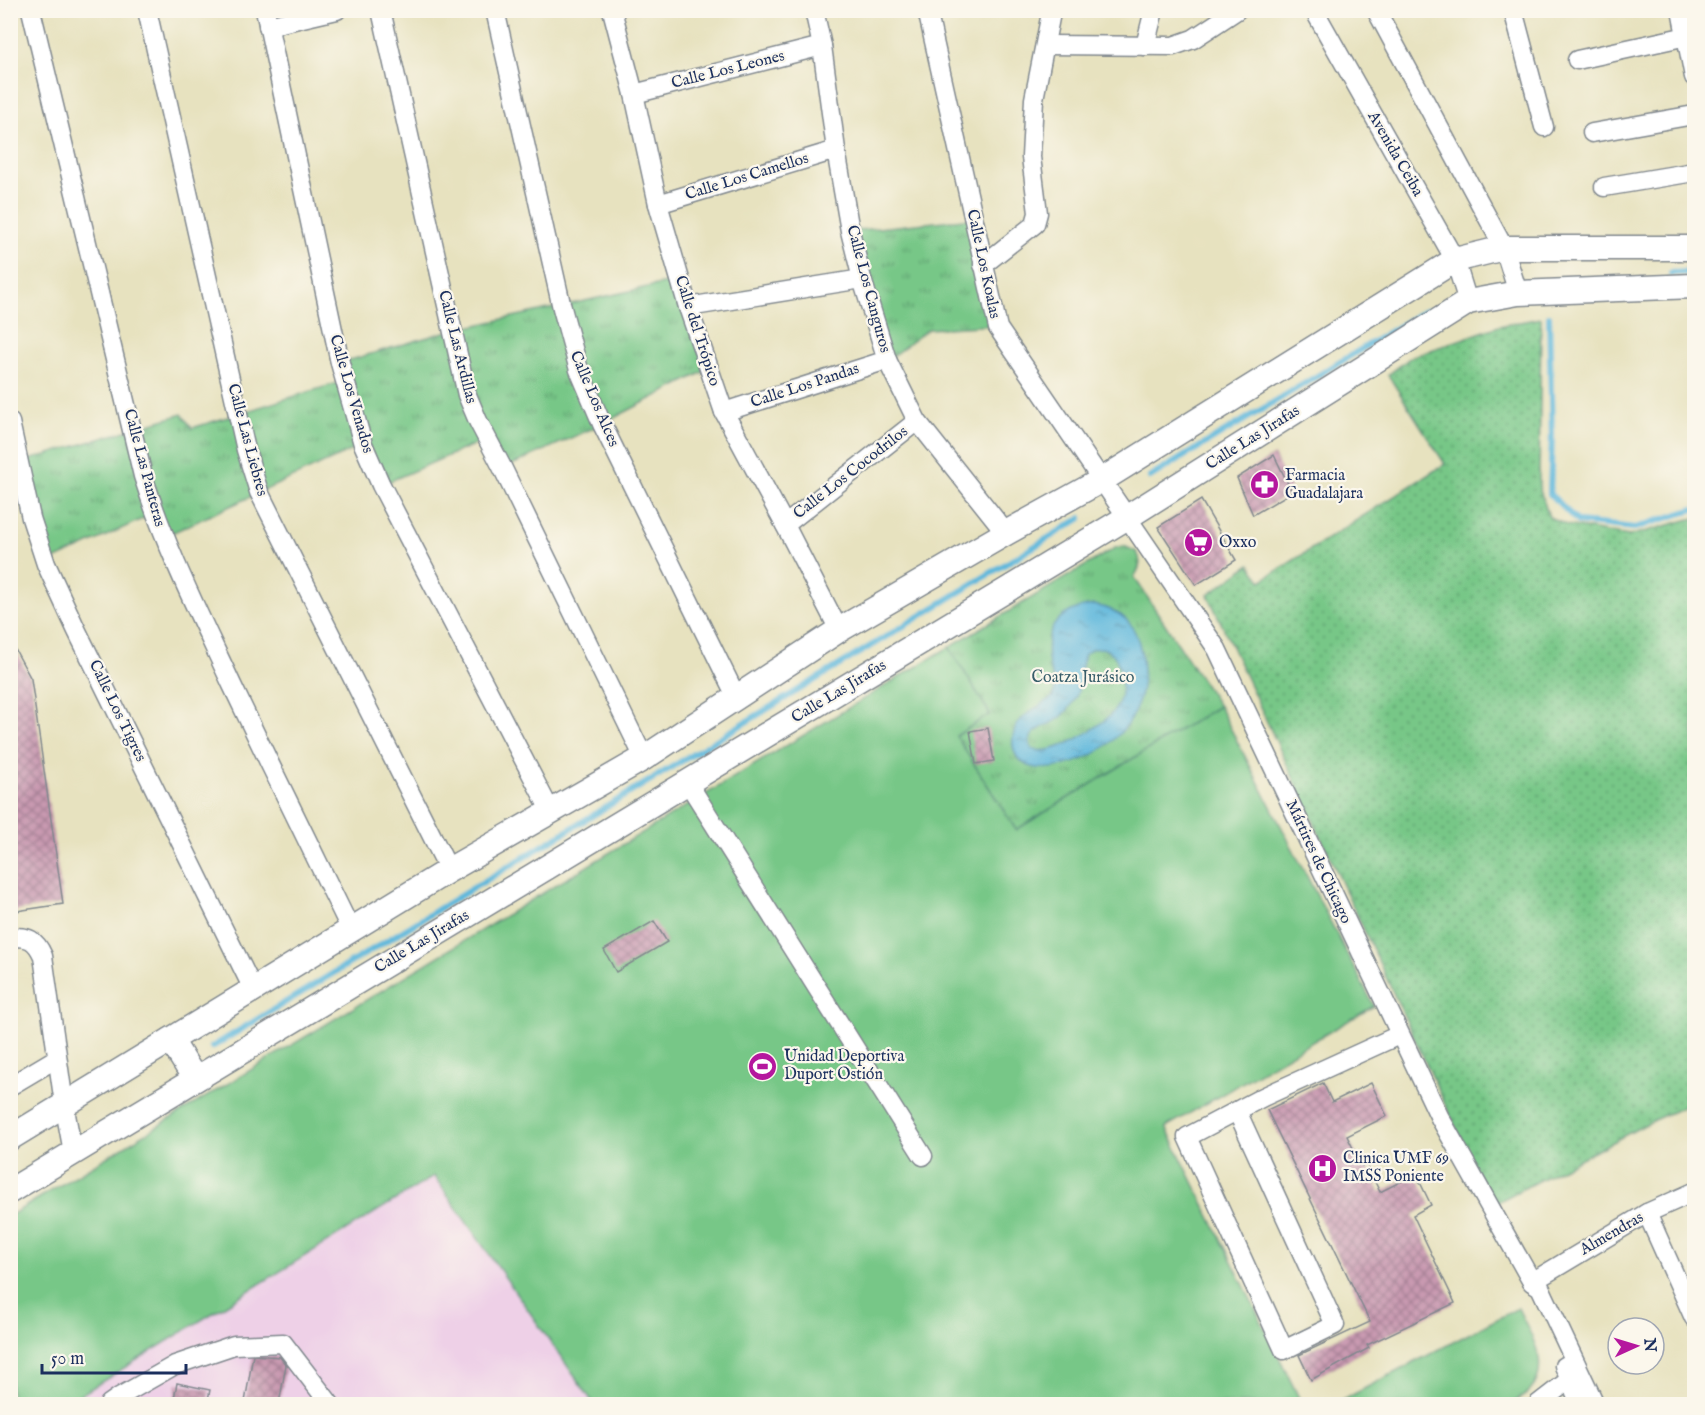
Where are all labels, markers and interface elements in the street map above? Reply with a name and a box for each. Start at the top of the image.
street label: Calle Los Leones [669,46,787,94]
street label: Avenida Ceiba [1362,107,1427,200]
street label: Calle Los Camellos [683,149,812,205]
street label: Calle Los Koalas [962,208,1004,321]
street label: Calle Los Canguros [841,223,895,355]
street label: Calle del Trópico [670,273,724,389]
street label: Calle Las Ardillas [433,288,481,406]
street label: Calle Los Venados [325,332,378,456]
street label: Calle Los Alces [565,348,623,450]
street label: Calle Los Pandas [748,359,862,413]
street label: Calle Las Liebres [222,382,272,499]
street label: Calle Las Jirafas [1202,401,1304,475]
street label: Calle Las Panteras [119,407,169,529]
street label: Calle Los Cocodrilos [790,422,913,524]
place label: Farmacia Guadalajara [1285,466,1363,504]
pharmacy icon: Farmacia Guadalajara [1248,469,1280,501]
supermarket icon: Oxxo [1182,527,1214,559]
place label: Oxxo [1219,533,1257,553]
street label: Calle Las Jirafas [788,656,890,728]
street label: Calle Los Tigres [84,657,150,765]
park label: Coatza Jurásico [1032,668,1135,688]
street label: Mártires de Chicago [1281,797,1356,928]
street label: Calle Las Jirafas [371,906,473,978]
place label: Unidad Deportiva Duport Ostión [784,1047,904,1085]
sports icon: Unidad Deportiva Duport Ostión [747,1050,779,1082]
place label: Clinica UMF 69 IMSS Poniente [1343,1149,1449,1187]
hospital icon: Clinica UMF 69 IMSS Poniente [1306,1152,1338,1184]
street label: Almendras [1576,1208,1648,1261]
north arrow [1606,1316,1666,1376]
text: N [1638,1336,1659,1353]
scale bar [42,1337,186,1375]
text: 50 m [51,1348,84,1371]

